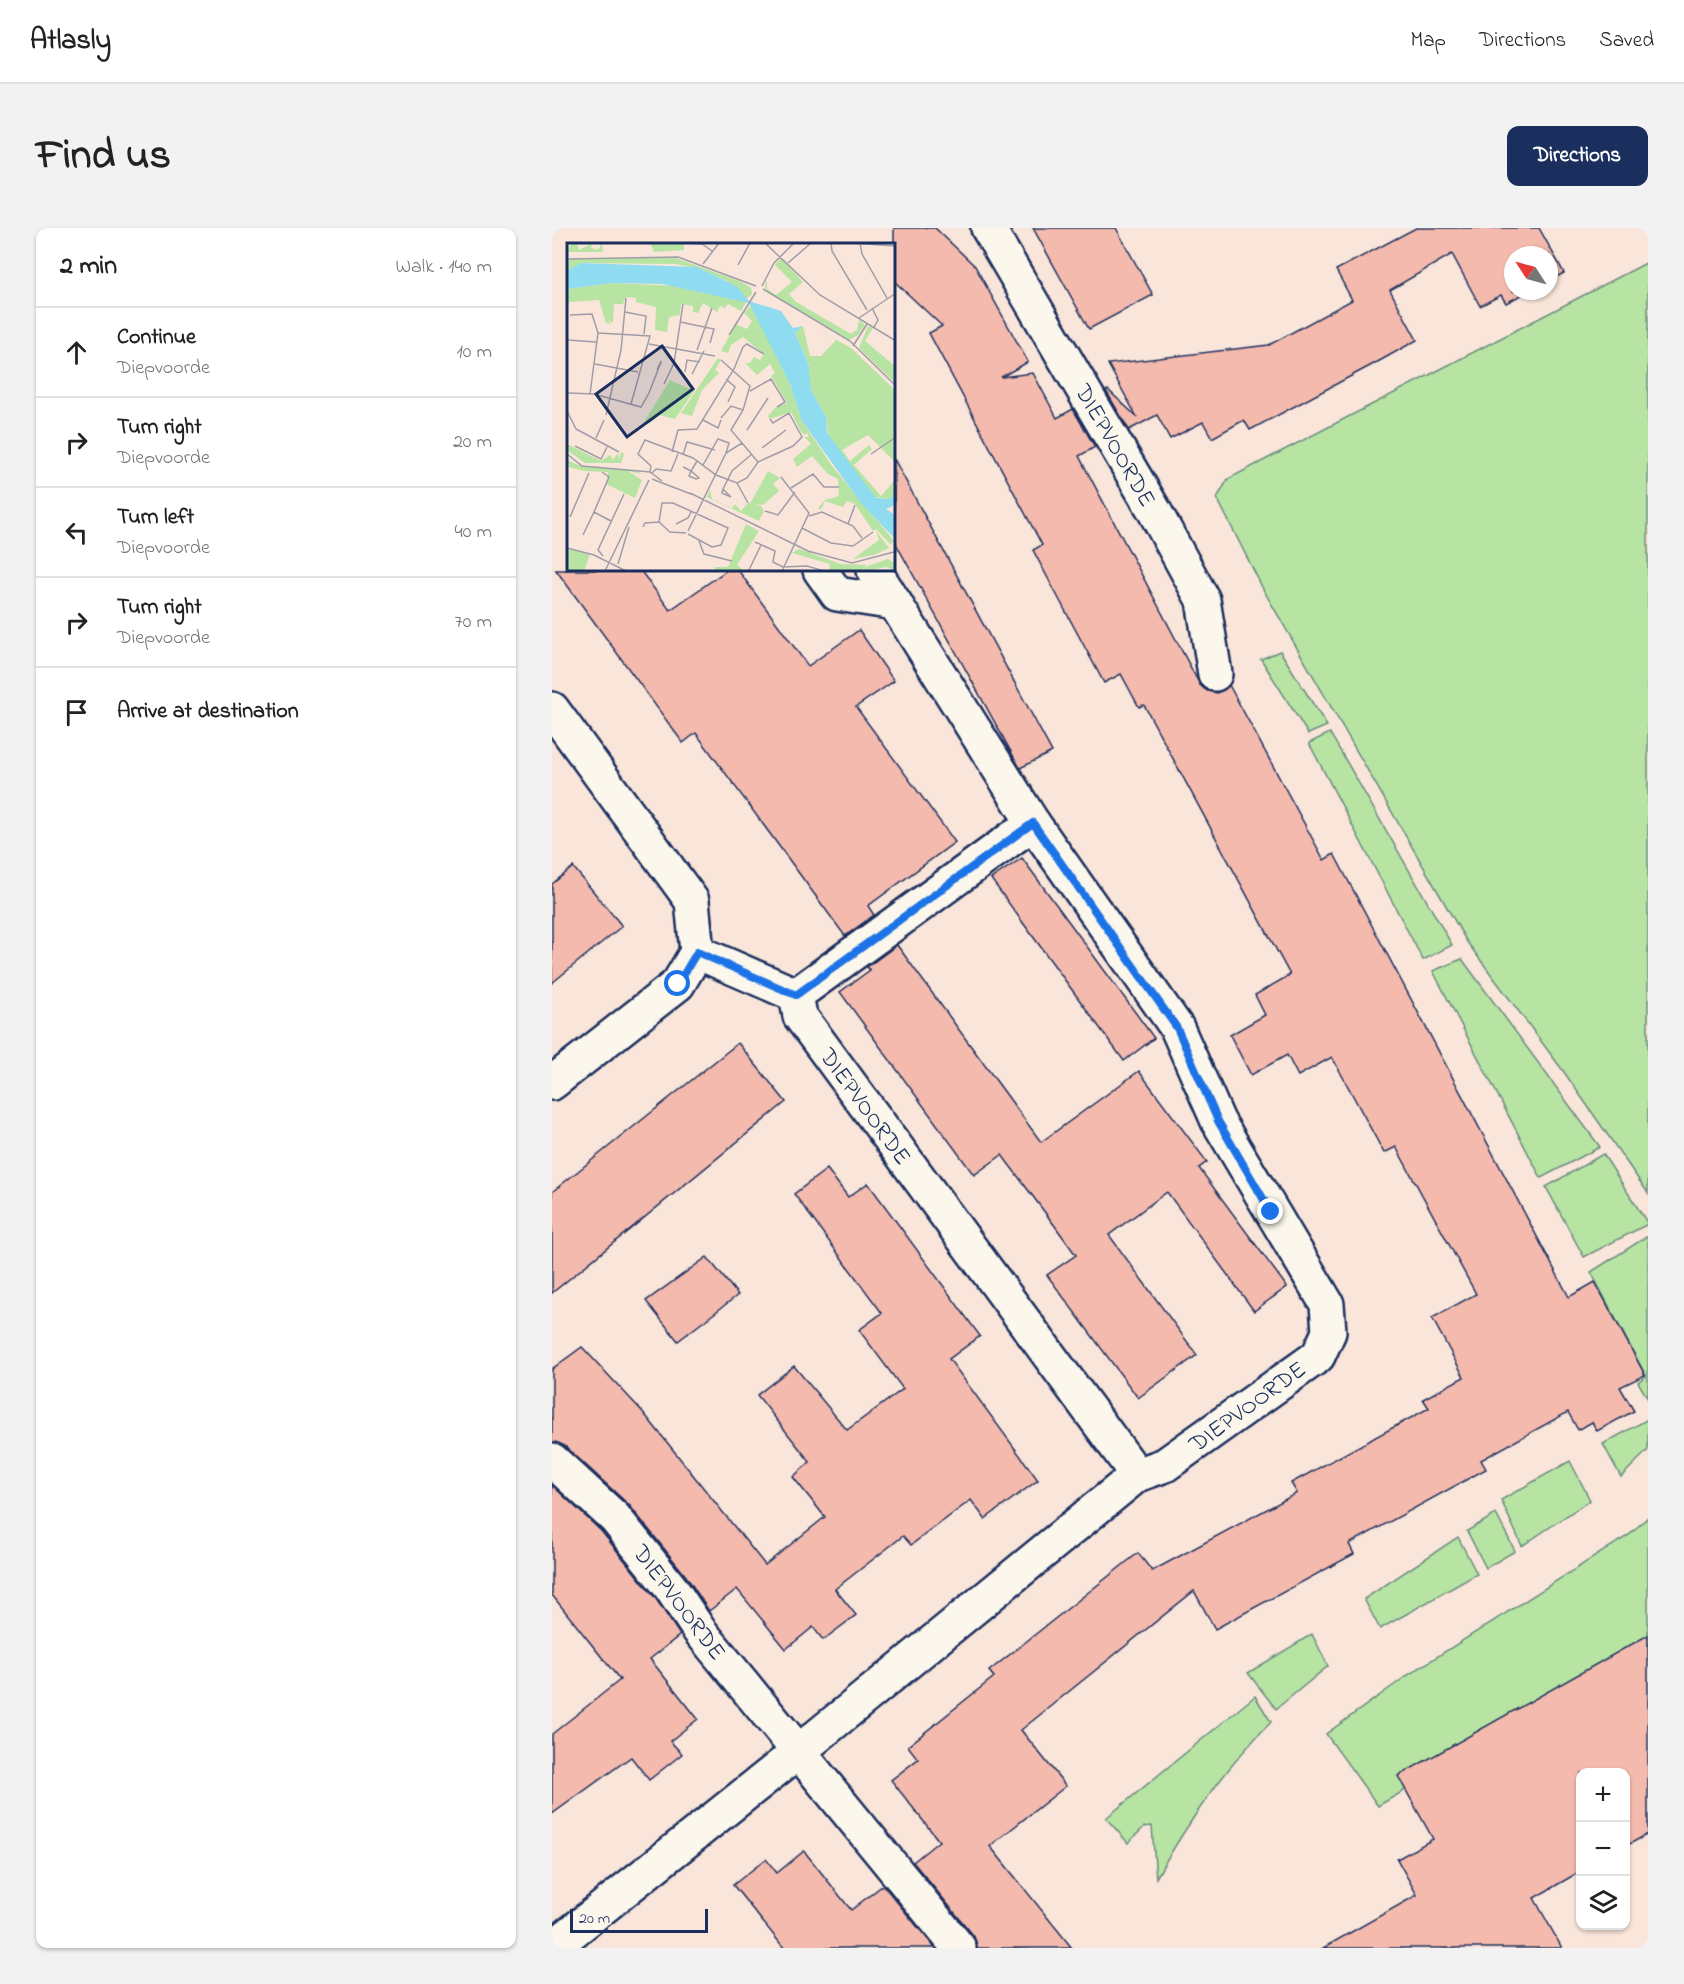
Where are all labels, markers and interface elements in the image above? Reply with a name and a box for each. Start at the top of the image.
text: Atlasly [30,21,111,62]
text: Map [1410,26,1446,56]
text: Directions [1479,26,1566,56]
text: Saved [1599,26,1654,56]
text: Find us [36,126,171,187]
button: Directions [1507,126,1648,186]
inset map [567,243,896,572]
north arrow [1504,246,1558,300]
text: 2 min [60,248,117,286]
text: Walk · 140 m [396,253,492,282]
text: Continue [117,322,196,354]
icon: ahead [60,336,93,369]
text: 10 m [456,338,492,367]
text: Diepvoorde [117,354,210,383]
street label: DIEPVOORDE [1064,377,1163,514]
text: Turn right [117,412,202,444]
icon: right [60,426,93,459]
text: 20 m [453,428,492,457]
text: Diepvoorde [117,444,210,473]
text: Turn left [117,502,194,534]
icon: left [60,516,93,549]
text: 40 m [455,518,492,547]
text: Diepvoorde [117,534,210,563]
text: Turn right [117,592,202,624]
icon: right [60,606,93,639]
text: 70 m [455,608,492,637]
text: Diepvoorde [117,624,210,653]
icon: arrive [60,696,93,729]
text: Arrive at destination [117,696,299,728]
route start [664,970,690,996]
street label: DIEPVOORDE [809,1041,918,1173]
route end [1257,1198,1283,1224]
street label: DIEPVOORDE [1182,1354,1314,1463]
street label: DIEPVOORDE [622,1537,733,1669]
map controls [1576,1768,1630,1930]
button: + [1576,1768,1630,1822]
button: − [1576,1822,1630,1876]
button: layers [1576,1876,1630,1930]
scale bar [570,1906,708,1934]
text: 20 m [579,1907,610,1931]

